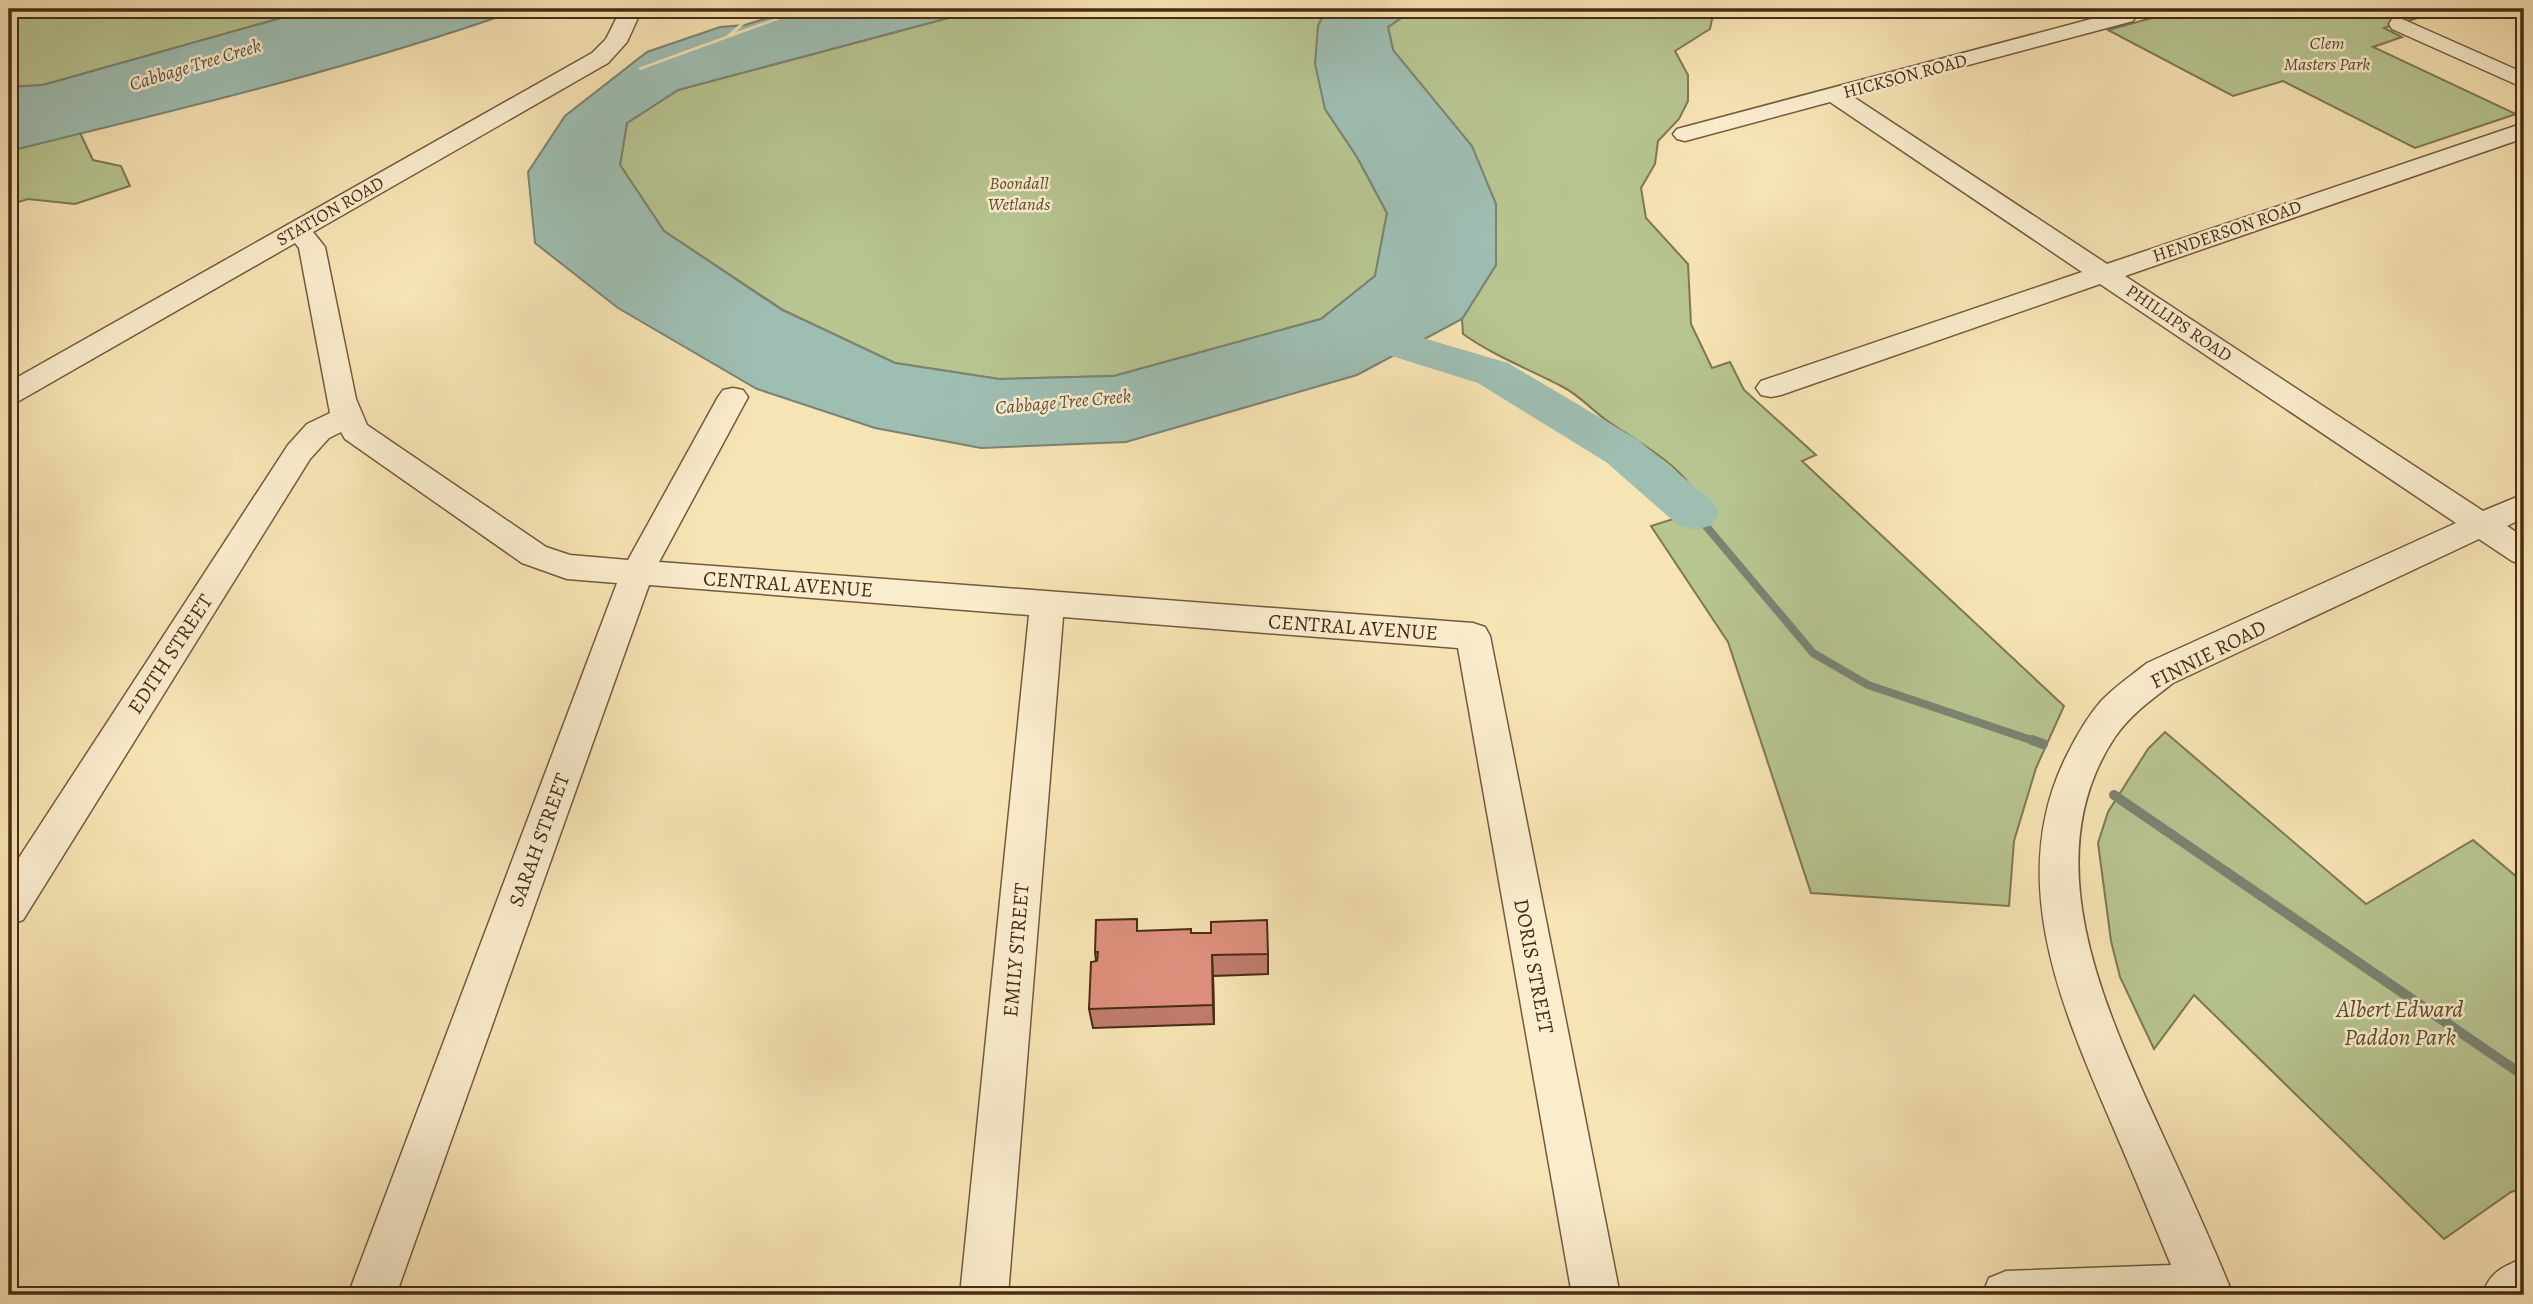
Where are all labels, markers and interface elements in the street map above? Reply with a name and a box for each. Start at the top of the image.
park label: Clem Masters Park [2284,31,2370,76]
water label: Cabbage Tree Creek [126,33,264,97]
street label: HICKSON ROAD [1840,48,1970,104]
street label: STATION ROAD [272,170,388,252]
park label: Boondall Wetlands [988,171,1050,216]
street label: HENDERSON ROAD [2149,194,2305,268]
street label: PHILLIPS ROAD [2121,279,2237,367]
water label: Cabbage Tree Creek [994,383,1132,421]
street label: CENTRAL AVENUE [702,564,874,604]
street label: EDITH STREET [121,588,219,719]
street label: CENTRAL AVENUE [1267,607,1439,647]
street label: FINNIE ROAD [2145,613,2271,695]
street label: SARAH STREET [502,769,576,911]
street label: EMILY STREET [996,881,1036,1018]
street label: DORIS STREET [1507,896,1561,1036]
park label: Albert Edward Paddon Park [2335,993,2463,1053]

